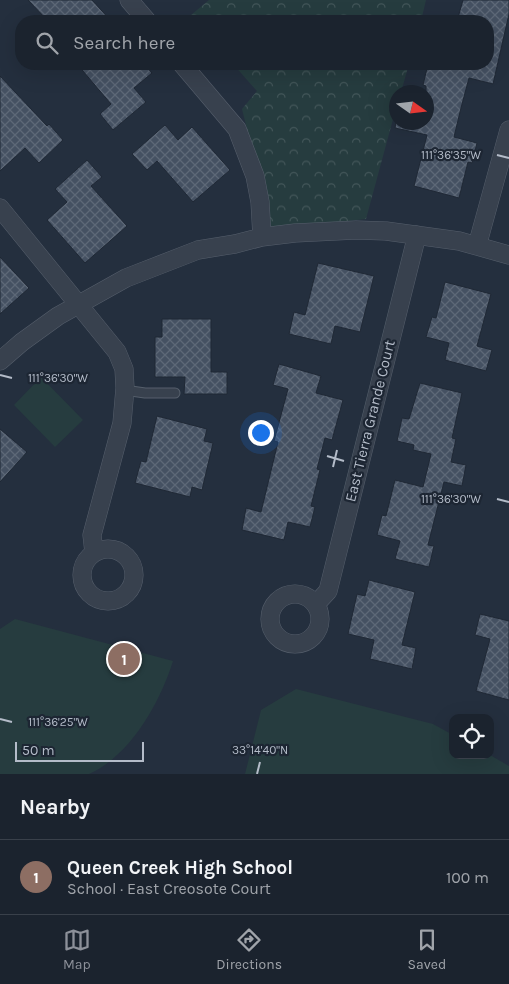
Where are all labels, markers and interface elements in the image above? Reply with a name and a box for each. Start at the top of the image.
search box [15,15,494,70]
icon: search [33,29,61,57]
text: Search here [73,32,175,54]
north arrow [389,85,434,130]
text: 111°36'35"W [421,148,481,162]
street label: East Tierra Grande Court [341,338,399,504]
text: 111°36'30"W [28,371,88,385]
your location [248,420,274,446]
text: 111°36'30"W [421,492,481,506]
pin: 1 [108,640,140,678]
map controls [449,714,494,759]
button: locate [449,714,494,759]
text: 111°36'25"W [28,715,88,729]
scale bar [15,739,144,762]
text: 50 m [22,742,55,759]
text: 33°14'40"N [232,743,288,757]
text: Nearby [20,795,90,819]
text: Queen Creek High School [67,857,293,879]
text: 1 [33,868,39,887]
text: 100 m [446,868,489,887]
text: School · East Creosote Court [67,879,271,898]
tab: Map [63,926,91,973]
tab: Directions [216,926,282,973]
tab: Saved [408,926,446,973]

